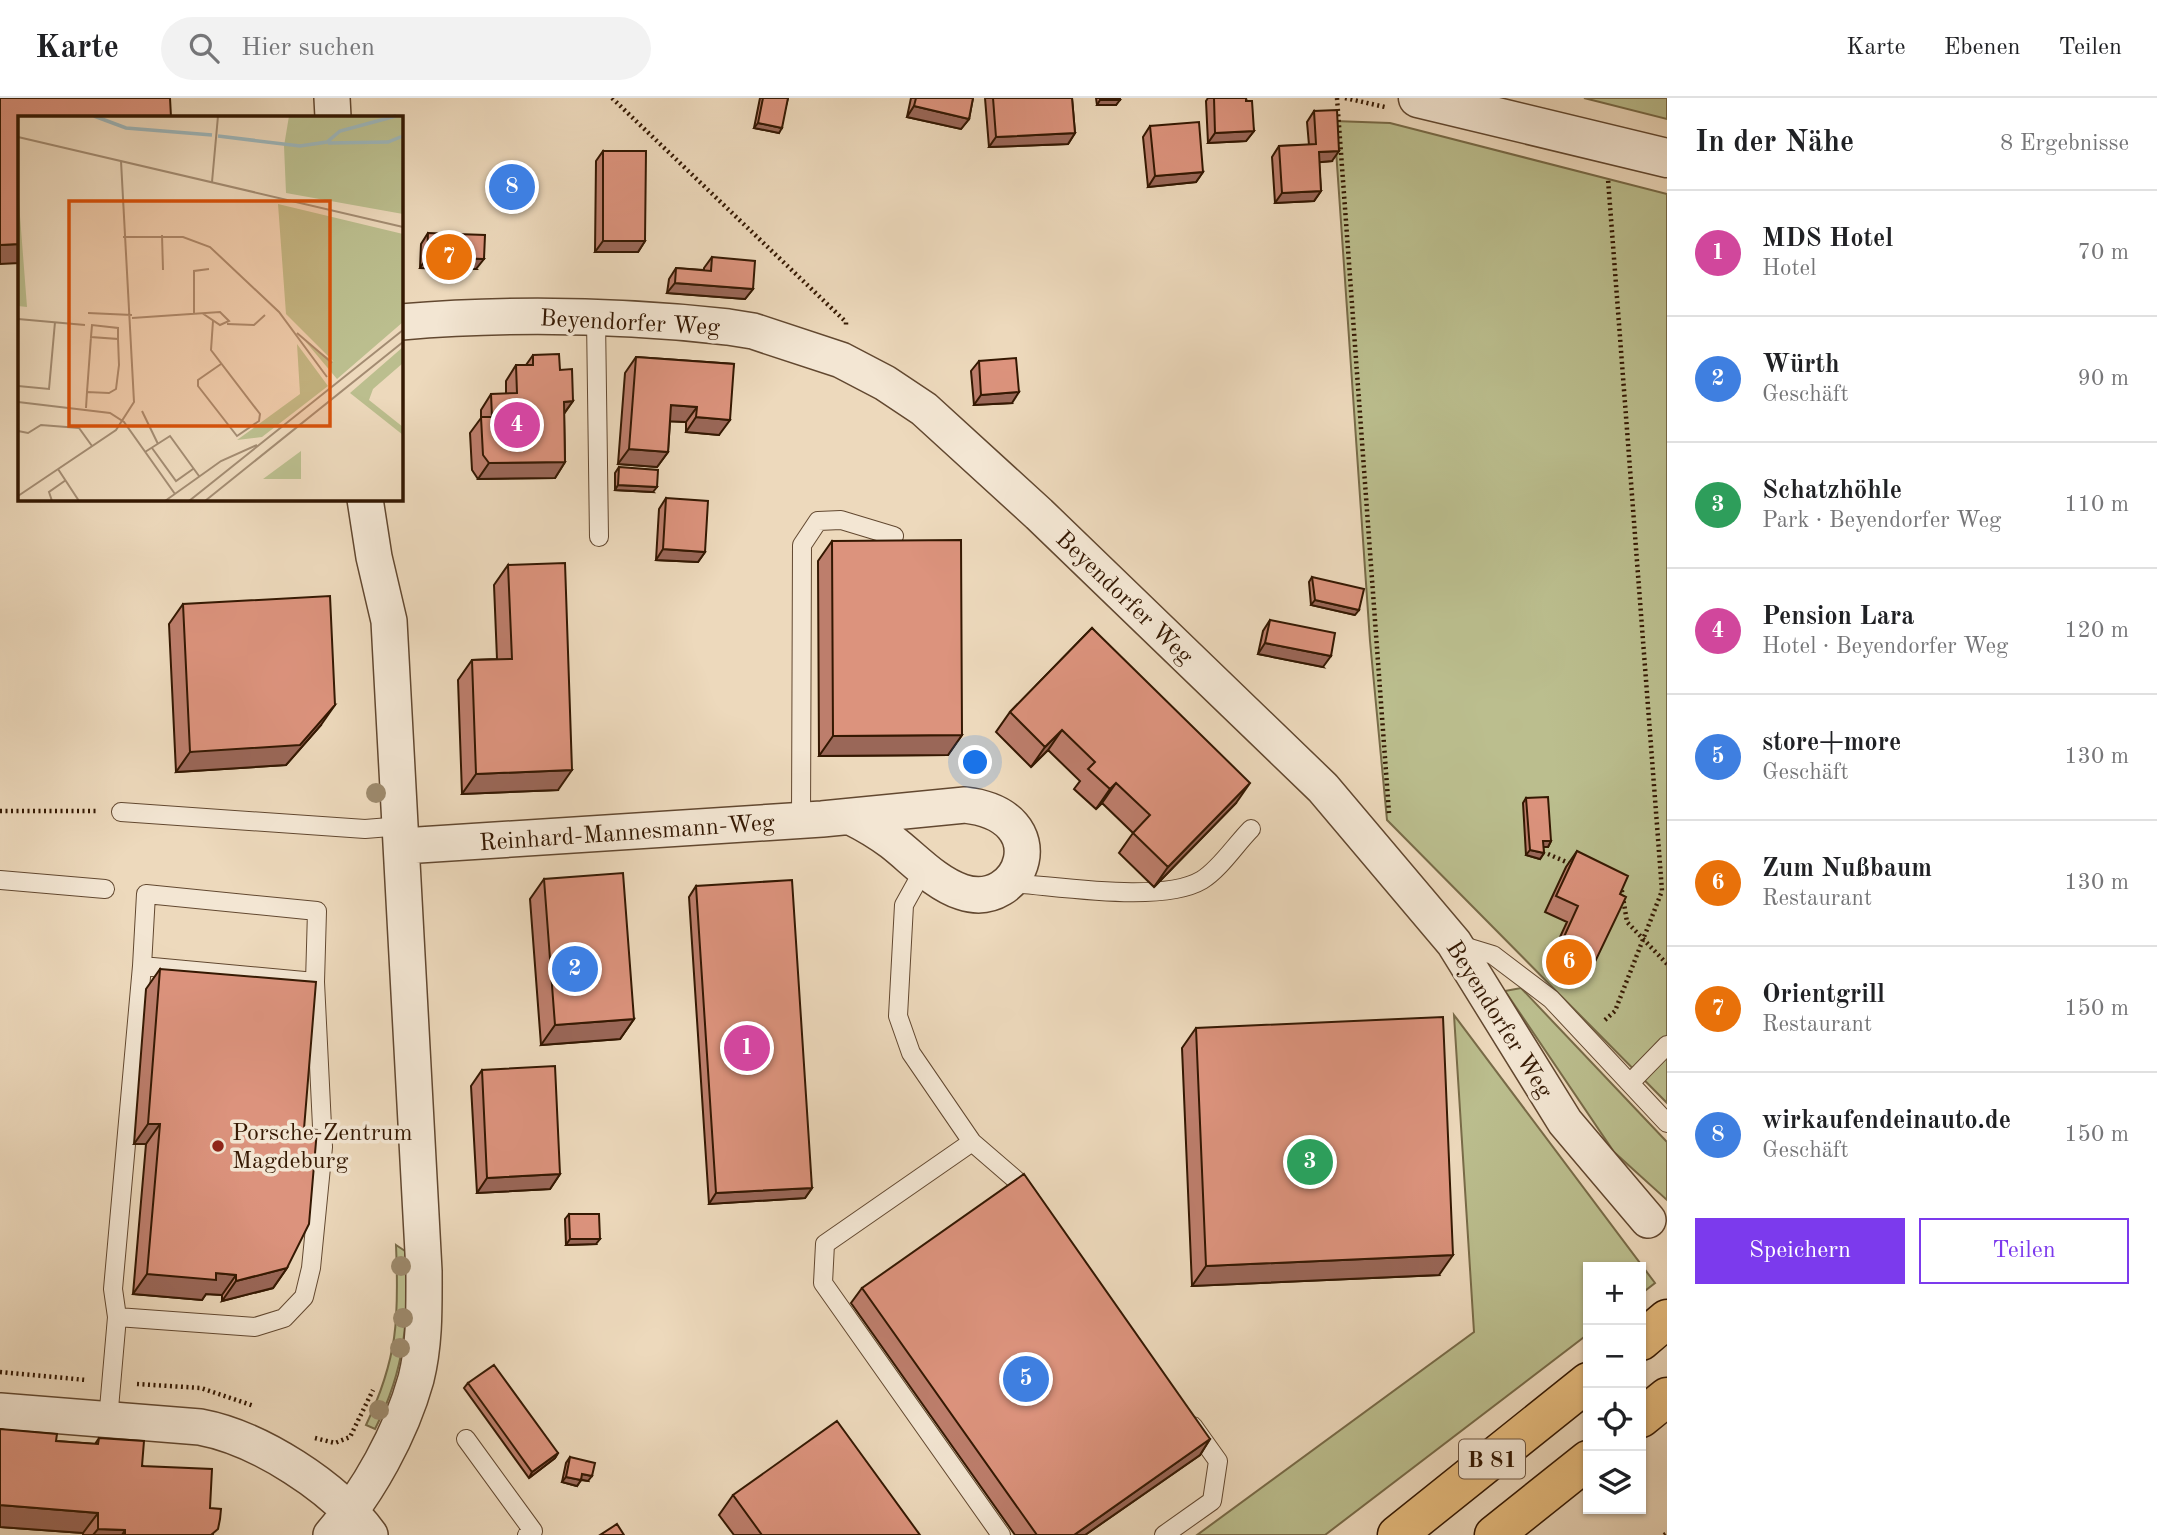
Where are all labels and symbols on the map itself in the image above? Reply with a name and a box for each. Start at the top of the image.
inset map [18,116,402,500]
pin: 8 [489,161,535,213]
pin: 7 [426,231,472,283]
street label: Beyendorfer Weg [539,307,721,341]
pin: 4 [494,399,540,451]
street label: Beyendorfer Weg [1050,527,1197,670]
your location [958,745,992,779]
street label: Reinhard-Mannesmann-Weg [479,812,776,856]
pin: 6 [1546,936,1592,988]
street label: Beyendorfer Weg [1440,937,1556,1103]
pin: 2 [552,943,598,995]
pin: 1 [724,1022,770,1074]
place label: Porsche-Zentrum Magdeburg [232,1122,412,1174]
pin: 3 [1287,1136,1333,1188]
marker: Porsche-Zentrum Magdeburg [210,1138,226,1154]
pin: 5 [1003,1353,1049,1405]
road number: B 81 [1459,1440,1525,1478]

